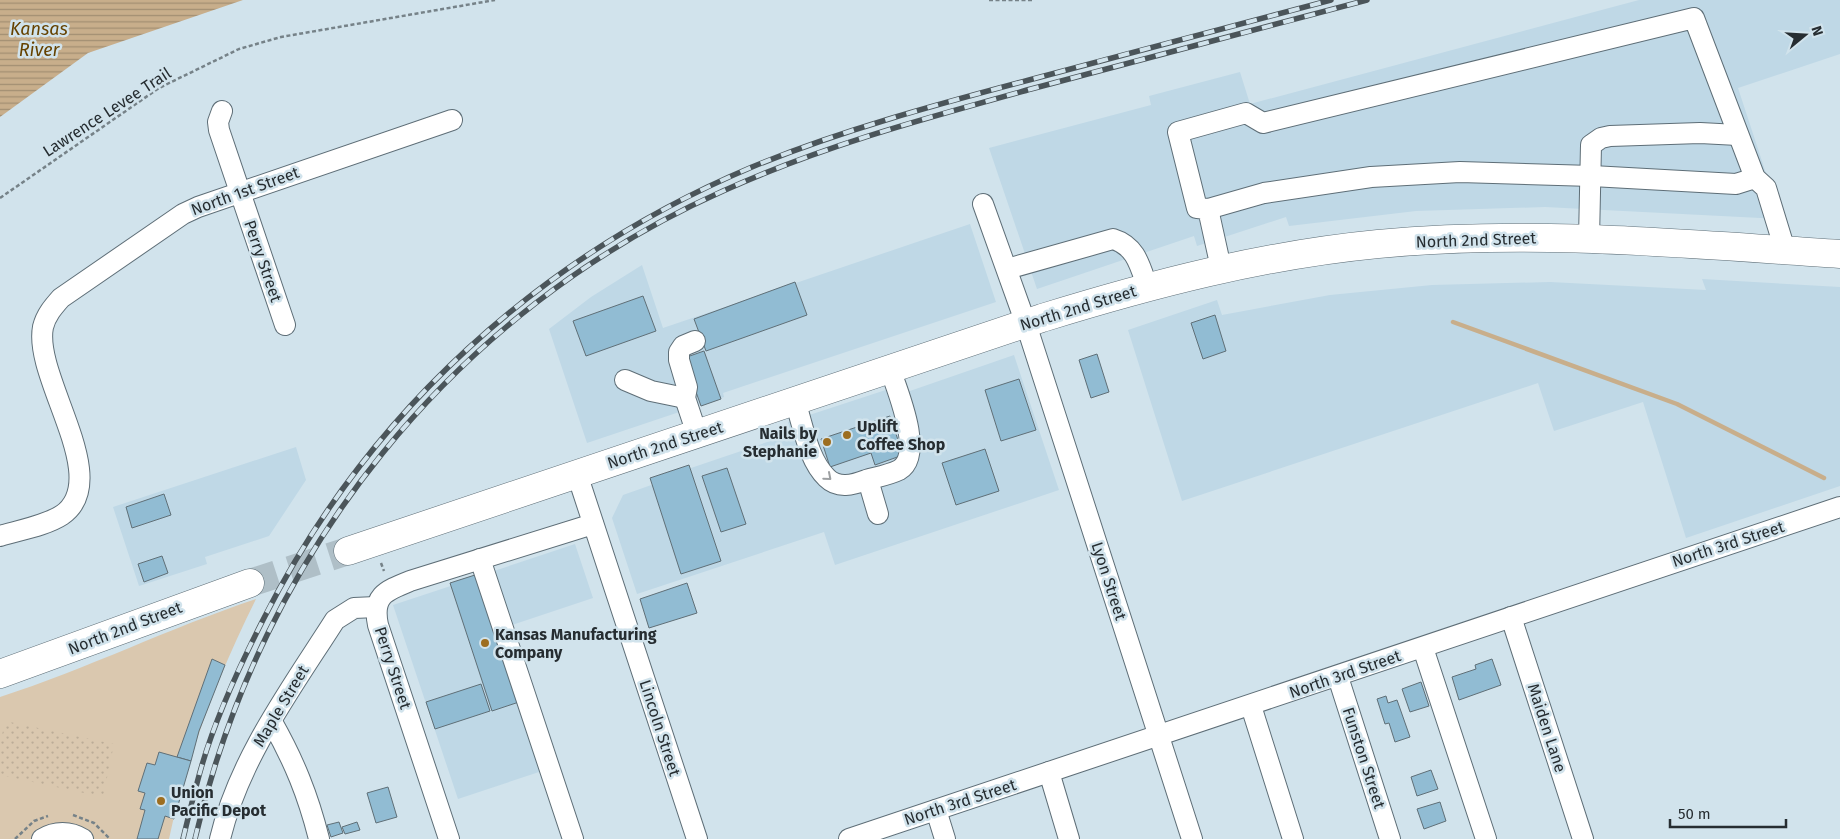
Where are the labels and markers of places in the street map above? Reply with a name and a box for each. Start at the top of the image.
place label: Uplift Coffee Shop [857,417,945,454]
place label: Nails by Stephanie [743,424,818,461]
marker: Uplift Coffee Shop [841,429,853,441]
marker: Nails by Stephanie [821,436,833,448]
place label: Kansas Manufacturing Company [495,625,657,662]
marker: Kansas Manufacturing Company [479,637,491,649]
place label: Union Pacific Depot [171,783,267,820]
marker: Union Pacific Depot [155,795,167,807]

